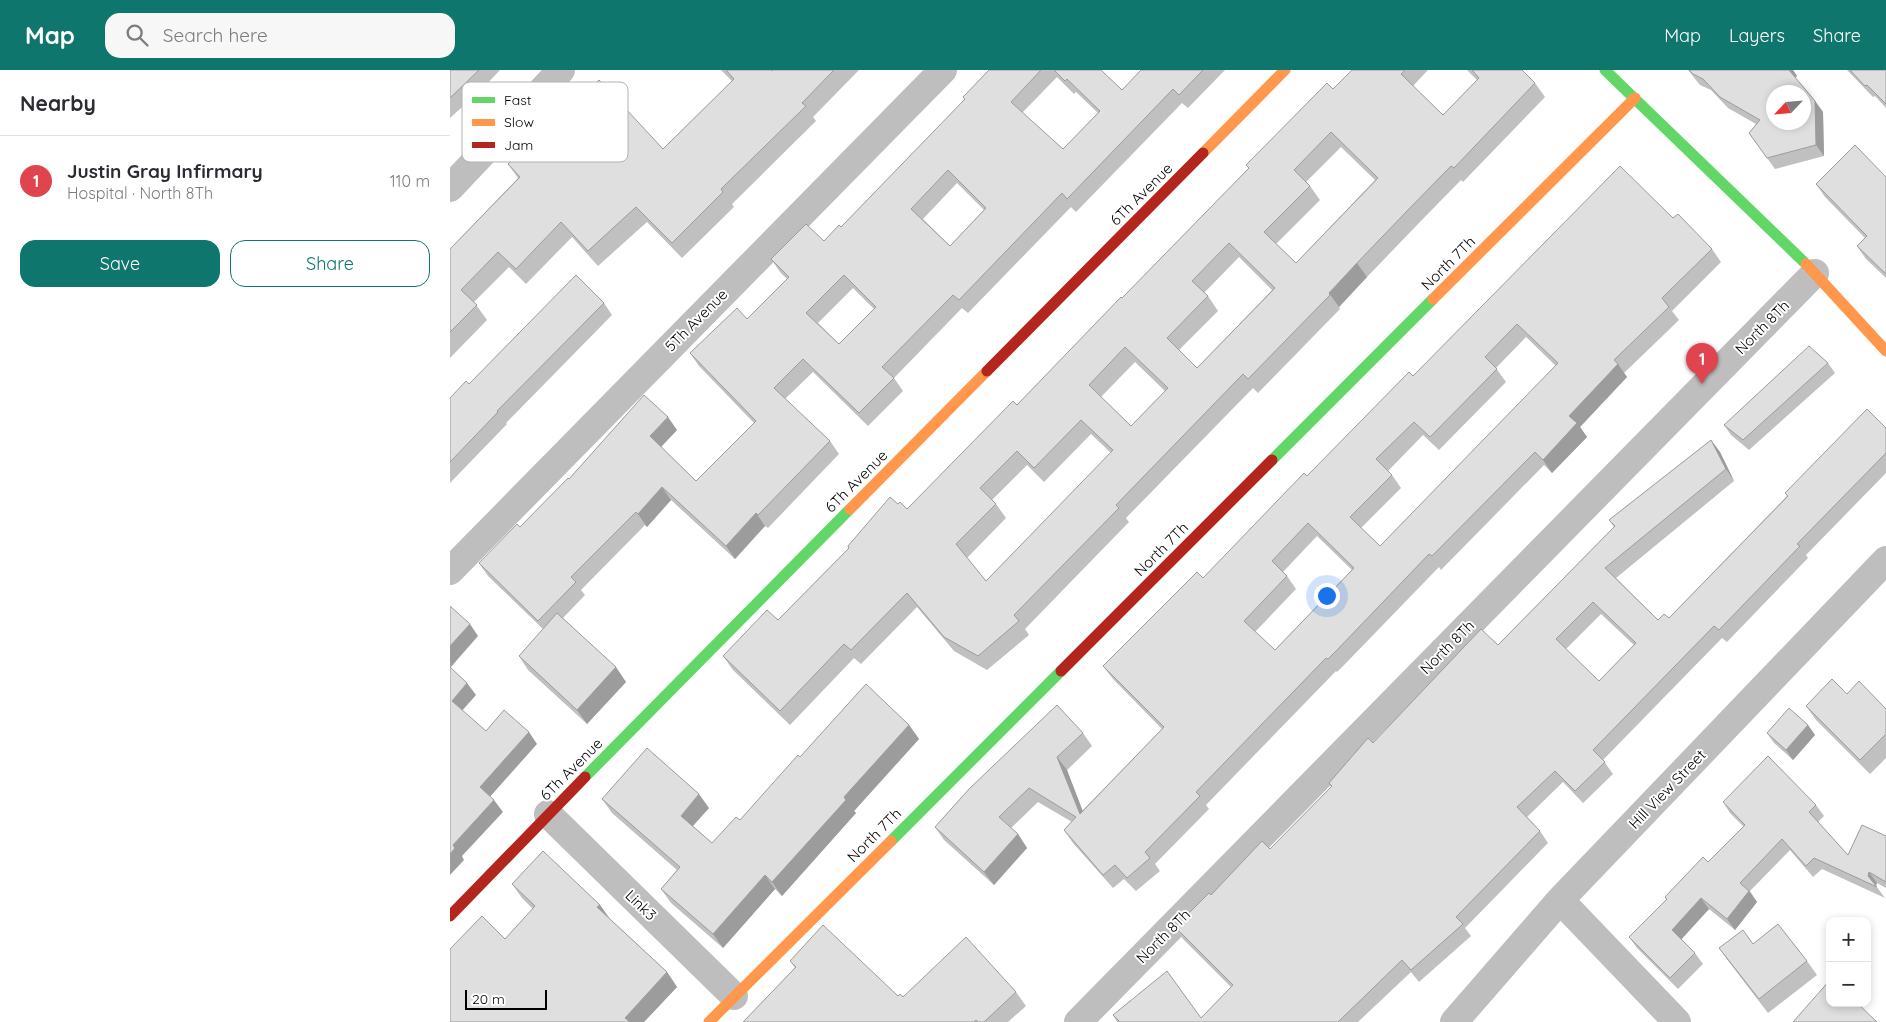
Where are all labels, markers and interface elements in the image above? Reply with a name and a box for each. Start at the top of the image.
search box [105,13,455,58]
text: Map [25,20,75,50]
icon: search [123,21,151,49]
text: Search here [163,23,268,47]
text: Map [1664,24,1701,47]
text: Layers [1729,24,1785,47]
text: Share [1813,24,1861,47]
legend [462,82,628,162]
north arrow [1766,85,1811,130]
text: Nearby [20,90,96,116]
text: Fast [504,91,532,109]
text: Slow [504,113,534,131]
text: Jam [504,136,533,154]
text: Justin Gray Infirmary [67,159,263,183]
street label: 6Th Avenue [1106,159,1176,229]
text: 1 [33,171,39,191]
text: 110 m [390,171,430,191]
text: Hospital · North 8Th [67,183,213,203]
street label: North 7Th [1417,232,1479,294]
button: Save [20,240,220,287]
button: Share [230,240,430,287]
street label: 5Th Avenue [661,285,731,355]
street label: North 8Th [1731,296,1793,358]
pin: 1 [1686,343,1718,384]
street label: 6Th Avenue [821,446,891,516]
street label: North 7Th [1130,518,1192,580]
your location [1314,583,1340,609]
street label: North 8Th [1416,616,1478,678]
street label: 6Th Avenue [536,734,606,804]
street label: Hill View Street [1624,745,1710,833]
street label: North 7Th [843,804,905,866]
street label: Link3 [622,886,661,924]
street label: North 8Th [1132,905,1194,967]
map controls [1826,917,1871,1007]
button: + [1826,917,1871,962]
button: − [1826,962,1871,1007]
scale bar [465,987,548,1010]
text: 20 m [472,990,505,1008]

